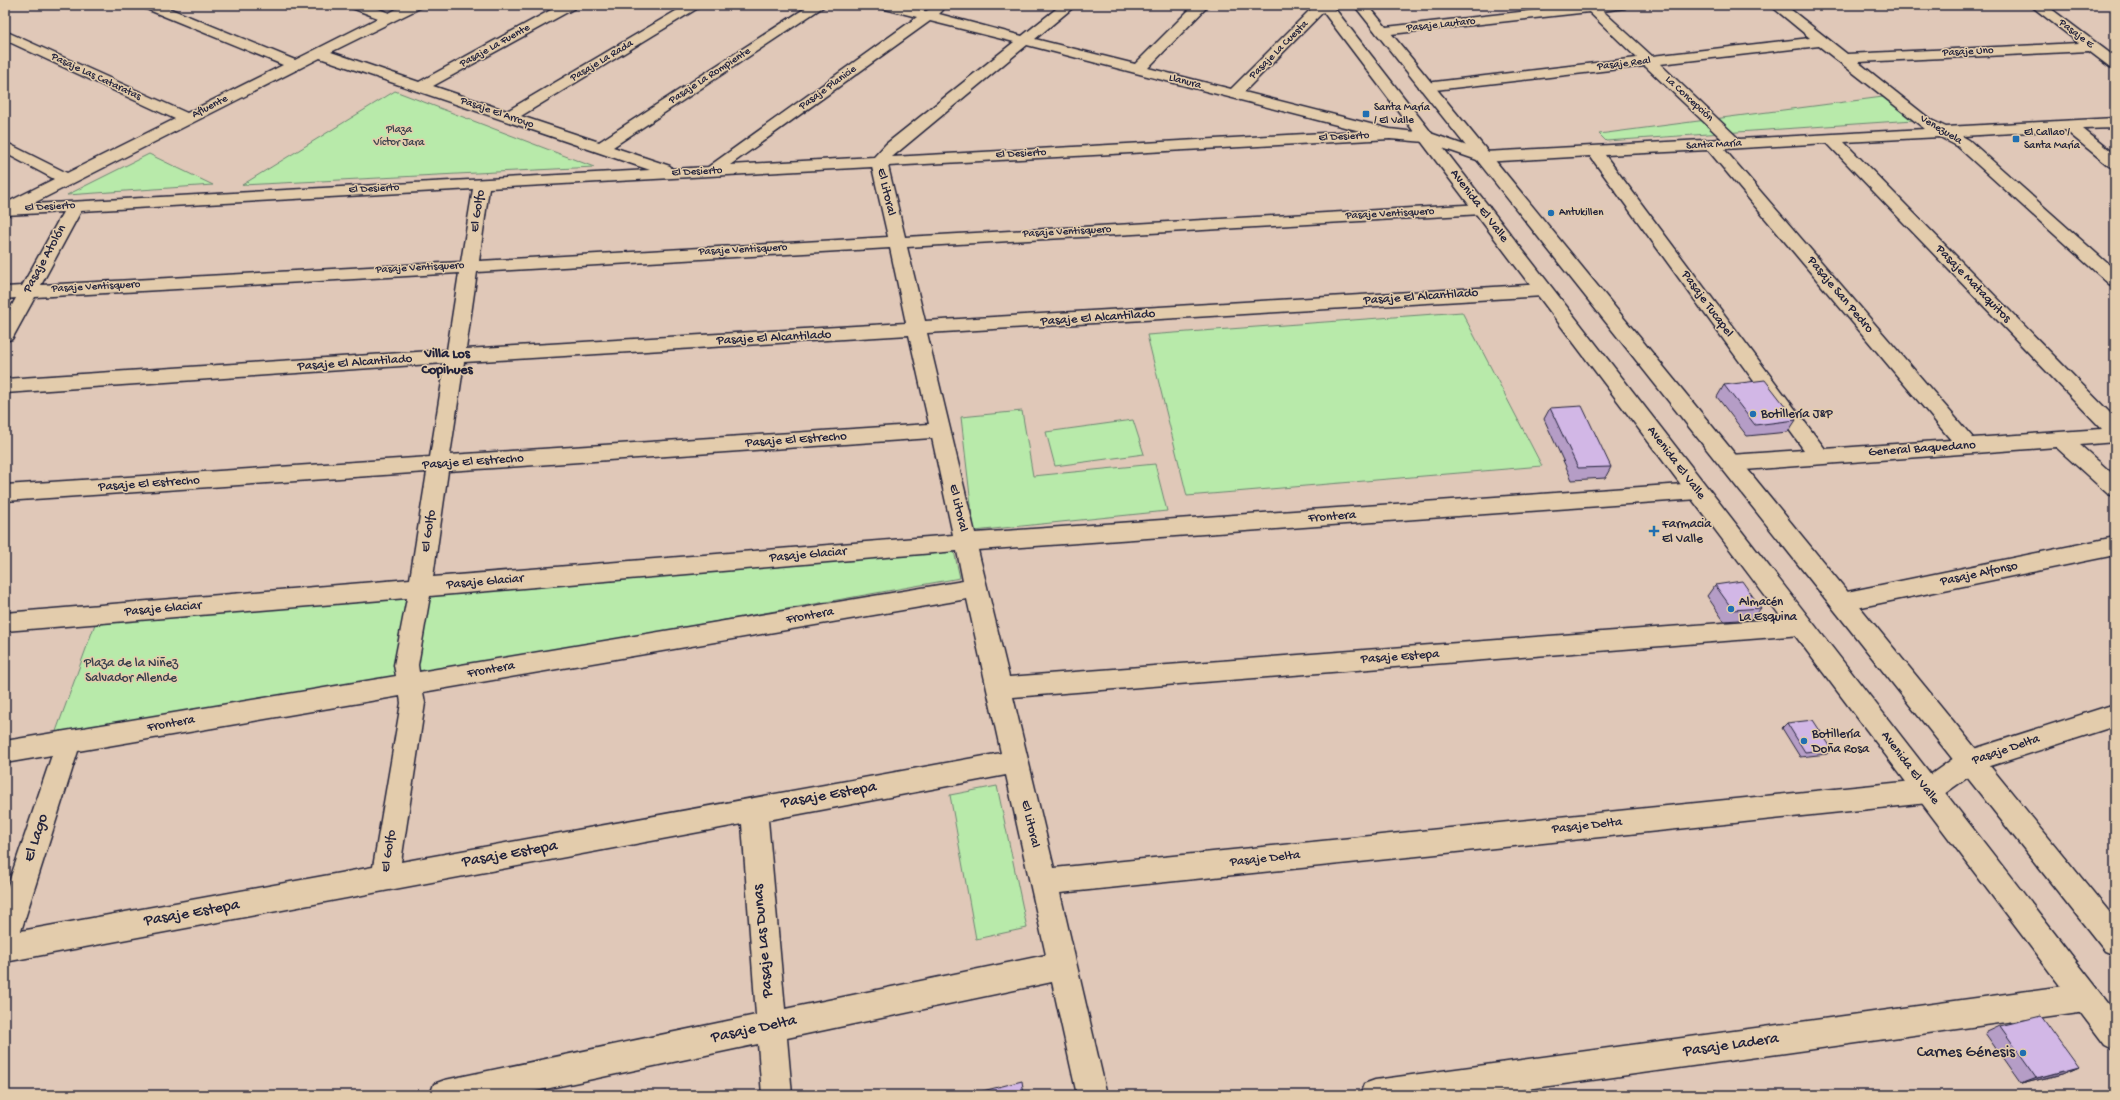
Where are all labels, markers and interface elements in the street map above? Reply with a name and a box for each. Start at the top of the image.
street label: Pasaje Lautaro [1405,15,1476,35]
street label: Pasaje E [2055,16,2097,52]
street label: Pasaje La Cuesta [1246,18,1311,83]
street label: Pasaje La Fuente [457,22,532,71]
street label: Pasaje La Rada [568,37,636,85]
street label: Pasaje La Rompiente [666,45,753,107]
street label: Pasaje Uno [1941,45,1994,59]
street label: Pasaje Las Cataratas [48,50,144,104]
street label: Pasaje Real [1596,55,1652,73]
street label: Pasaje Planicie [796,63,859,113]
street label: Llanura [1168,72,1203,92]
street label: La Concepción [1662,74,1716,125]
street label: Afluente [190,93,230,121]
street label: Pasaje El Arroyo [458,94,536,131]
place label: Santa María / El Valle [1374,102,1431,127]
marker: Santa María / El Valle [1361,109,1371,119]
street label: Venezuela [1917,112,1965,148]
park label: Plaza Víctor Jara [373,124,425,149]
place label: El Callao / Santa María [2024,127,2081,152]
street label: El Desierto [1318,130,1370,144]
marker: El Callao / Santa María [2011,134,2021,144]
street label: Santa María [1686,138,1743,152]
street label: El Desierto [995,147,1047,161]
street label: El Desierto [671,165,723,179]
street label: Avenida El Valle [1447,166,1512,246]
street label: El Litoral [873,167,899,217]
street label: El Desierto [348,182,400,196]
street label: El Golfo [467,189,489,233]
street label: El Desierto [24,200,76,214]
street label: Pasaje Ventisquero [1344,206,1435,222]
place label: Antukillen [1559,207,1604,219]
marker: Antukillen [1546,208,1556,218]
street label: Pasaje Atolón [20,222,70,297]
street label: Pasaje Ventisquero [1021,224,1112,240]
street label: Pasaje Mataquitos [1931,241,2015,327]
street label: Pasaje Ventisquero [697,242,788,258]
street label: Pasaje San Pedro [1803,253,1877,337]
street label: Pasaje Ventisquero [374,260,465,276]
street label: Pasaje Tucapel [1677,267,1736,340]
street label: Pasaje Ventisquero [50,279,141,295]
street label: Pasaje El Alcantilado [1362,285,1479,309]
street label: Pasaje El Alcantilado [1039,306,1156,330]
street label: Pasaje El Alcantilado [715,327,832,349]
district label: Villa Los Copihues [420,346,473,379]
street label: Pasaje El Alcantilado [296,351,413,375]
place label: Botillería J&P [1760,407,1834,422]
marker: Botillería J&P [1748,409,1758,419]
street label: Avenida El Valle [1644,423,1709,503]
street label: Pasaje El Estrecho [744,429,847,451]
street label: General Baquedano [1868,438,1977,460]
street label: Pasaje El Estrecho [421,451,524,473]
street label: Pasaje El Estrecho [97,473,200,495]
street label: El Litoral [945,483,971,533]
street label: Frontera [1307,508,1357,526]
street label: El Golfo [418,509,440,553]
place label: Farmacia El Valle [1661,517,1712,547]
marker: Farmacia El Valle [1649,526,1659,536]
street label: Pasaje Glaciar [768,544,849,566]
street label: Pasaje Alfonso [1938,558,2019,590]
street label: Pasaje Glaciar [445,571,526,593]
place label: Almacén La Esquina [1739,595,1798,625]
street label: Pasaje Glaciar [123,598,204,620]
street label: Frontera [784,604,836,628]
marker: Almacén La Esquina [1726,604,1736,614]
street label: Pasaje Estepa [1359,647,1440,667]
park label: Plaza de la Niñez Salvador Allende [83,656,179,686]
street label: Frontera [465,658,517,682]
street label: Frontera [145,712,197,736]
place label: Botillería Doña Rosa [1811,727,1870,757]
street label: Avenida El Valle [1878,728,1943,808]
street label: Pasaje Delta [1969,731,2043,769]
marker: Botillería Doña Rosa [1799,736,1809,746]
street label: Pasaje Estepa [779,778,879,814]
street label: El Litoral [1017,799,1043,849]
street label: El Lago [20,812,54,864]
street label: Pasaje Delta [1550,815,1624,837]
street label: El Golfo [378,829,400,873]
street label: Pasaje Estepa [460,837,560,873]
street label: Pasaje Delta [1228,848,1302,870]
street label: Pasaje Las Dunas [749,882,779,1000]
street label: Pasaje Estepa [142,896,242,932]
street label: Pasaje Delta [709,1011,800,1049]
street label: Pasaje Ladera [1681,1030,1781,1062]
place label: Carnes Génesis [1917,1044,2016,1063]
marker: Carnes Génesis [2018,1048,2028,1058]

